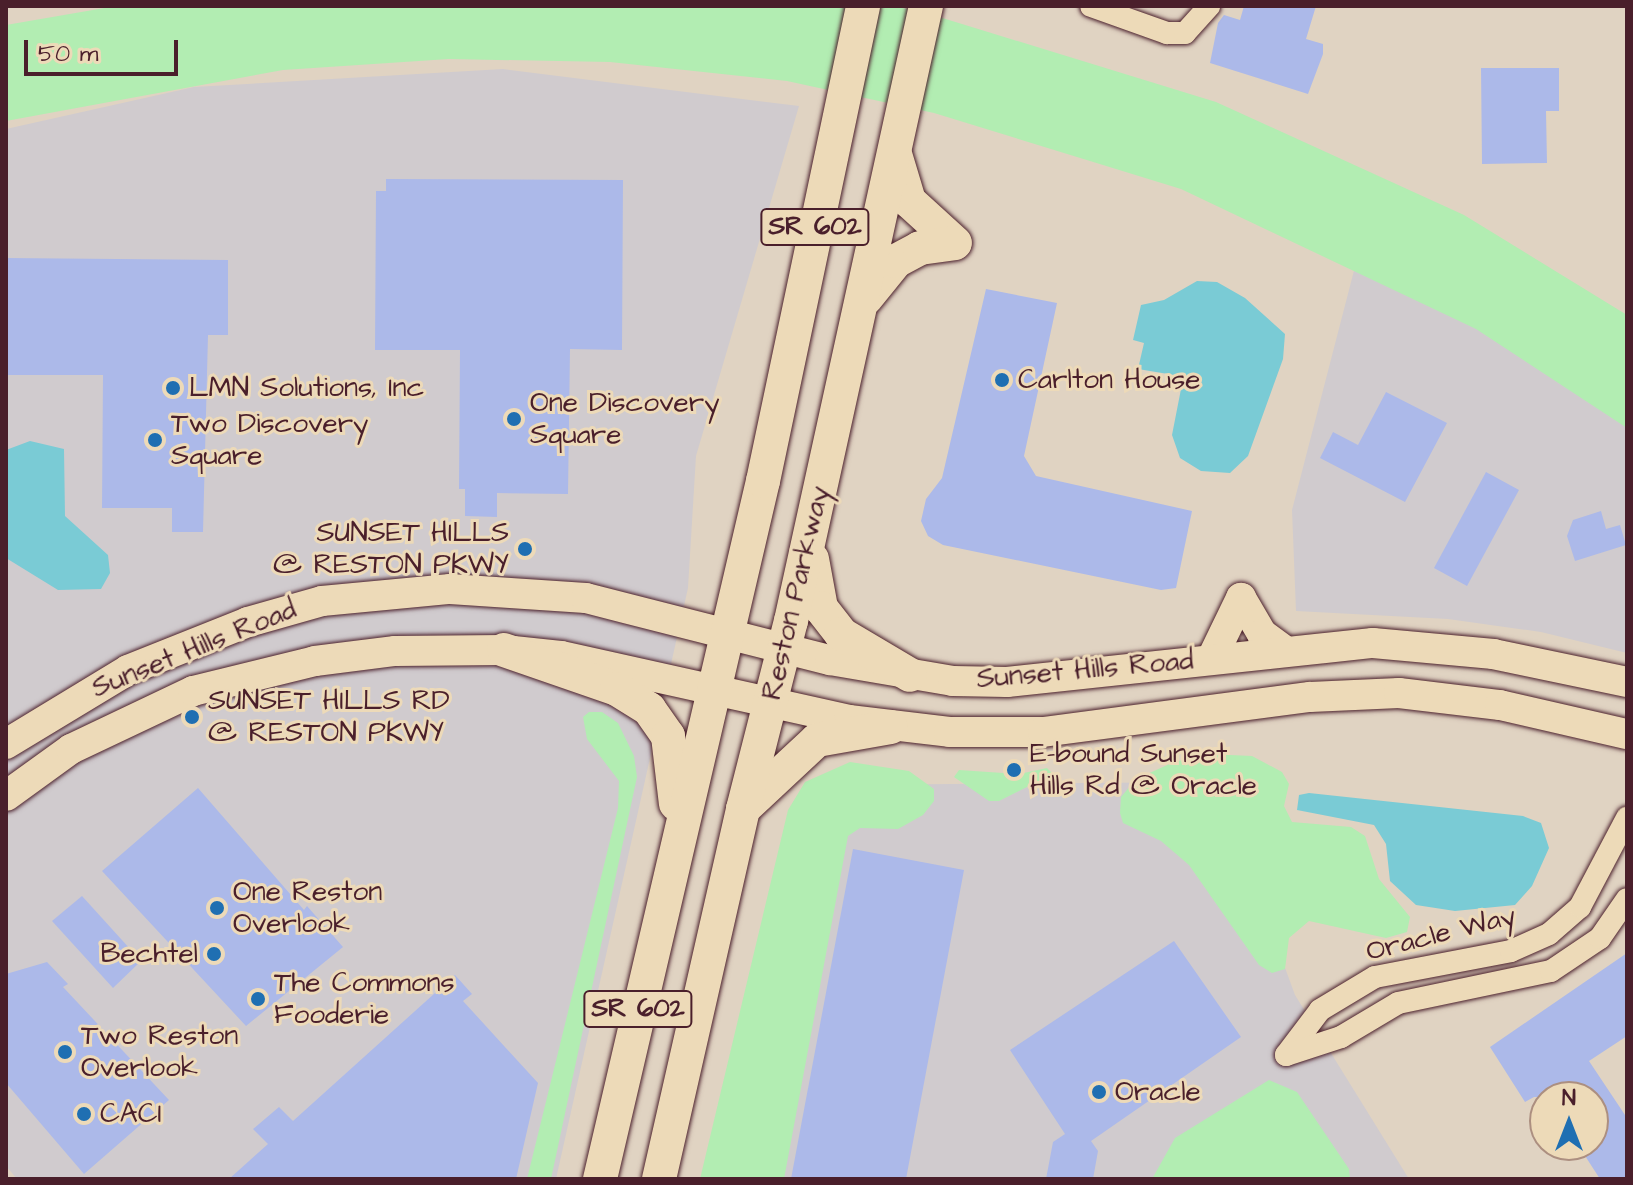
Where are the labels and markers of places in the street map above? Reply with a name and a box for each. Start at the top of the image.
place label: Carlton House [1018,363,1200,397]
place label: LMN Solutions, Inc [189,371,424,405]
marker: Carlton House [993,371,1011,389]
marker: LMN Solutions, Inc [164,379,182,397]
place label: One Discovery Square [530,386,720,452]
place label: Two Discovery Square [171,407,368,473]
marker: One Discovery Square [505,410,523,428]
marker: Two Discovery Square [146,431,164,449]
place label: SUNSET HILLS @ RESTON PKWY [273,516,509,582]
marker: SUNSET HILLS @ RESTON PKWY [516,540,534,558]
place label: SUNSET HILLS RD @ RESTON PKWY [208,684,450,750]
marker: SUNSET HILLS RD @ RESTON PKWY [183,708,201,726]
place label: E-bound Sunset Hills Rd @ Oracle [1030,737,1257,803]
marker: E-bound Sunset Hills Rd @ Oracle [1005,761,1023,779]
place label: One Reston Overlook [233,875,382,941]
marker: One Reston Overlook [208,899,226,917]
place label: Bechtel [100,937,198,971]
marker: Bechtel [205,945,223,963]
place label: The Commons Fooderie [274,966,455,1032]
marker: The Commons Fooderie [249,990,267,1008]
place label: Two Reston Overlook [81,1019,238,1085]
marker: Two Reston Overlook [56,1043,74,1061]
place label: Oracle [1115,1075,1201,1109]
marker: Oracle [1090,1083,1108,1101]
place label: CACI [100,1097,162,1131]
marker: CACI [75,1105,93,1123]

